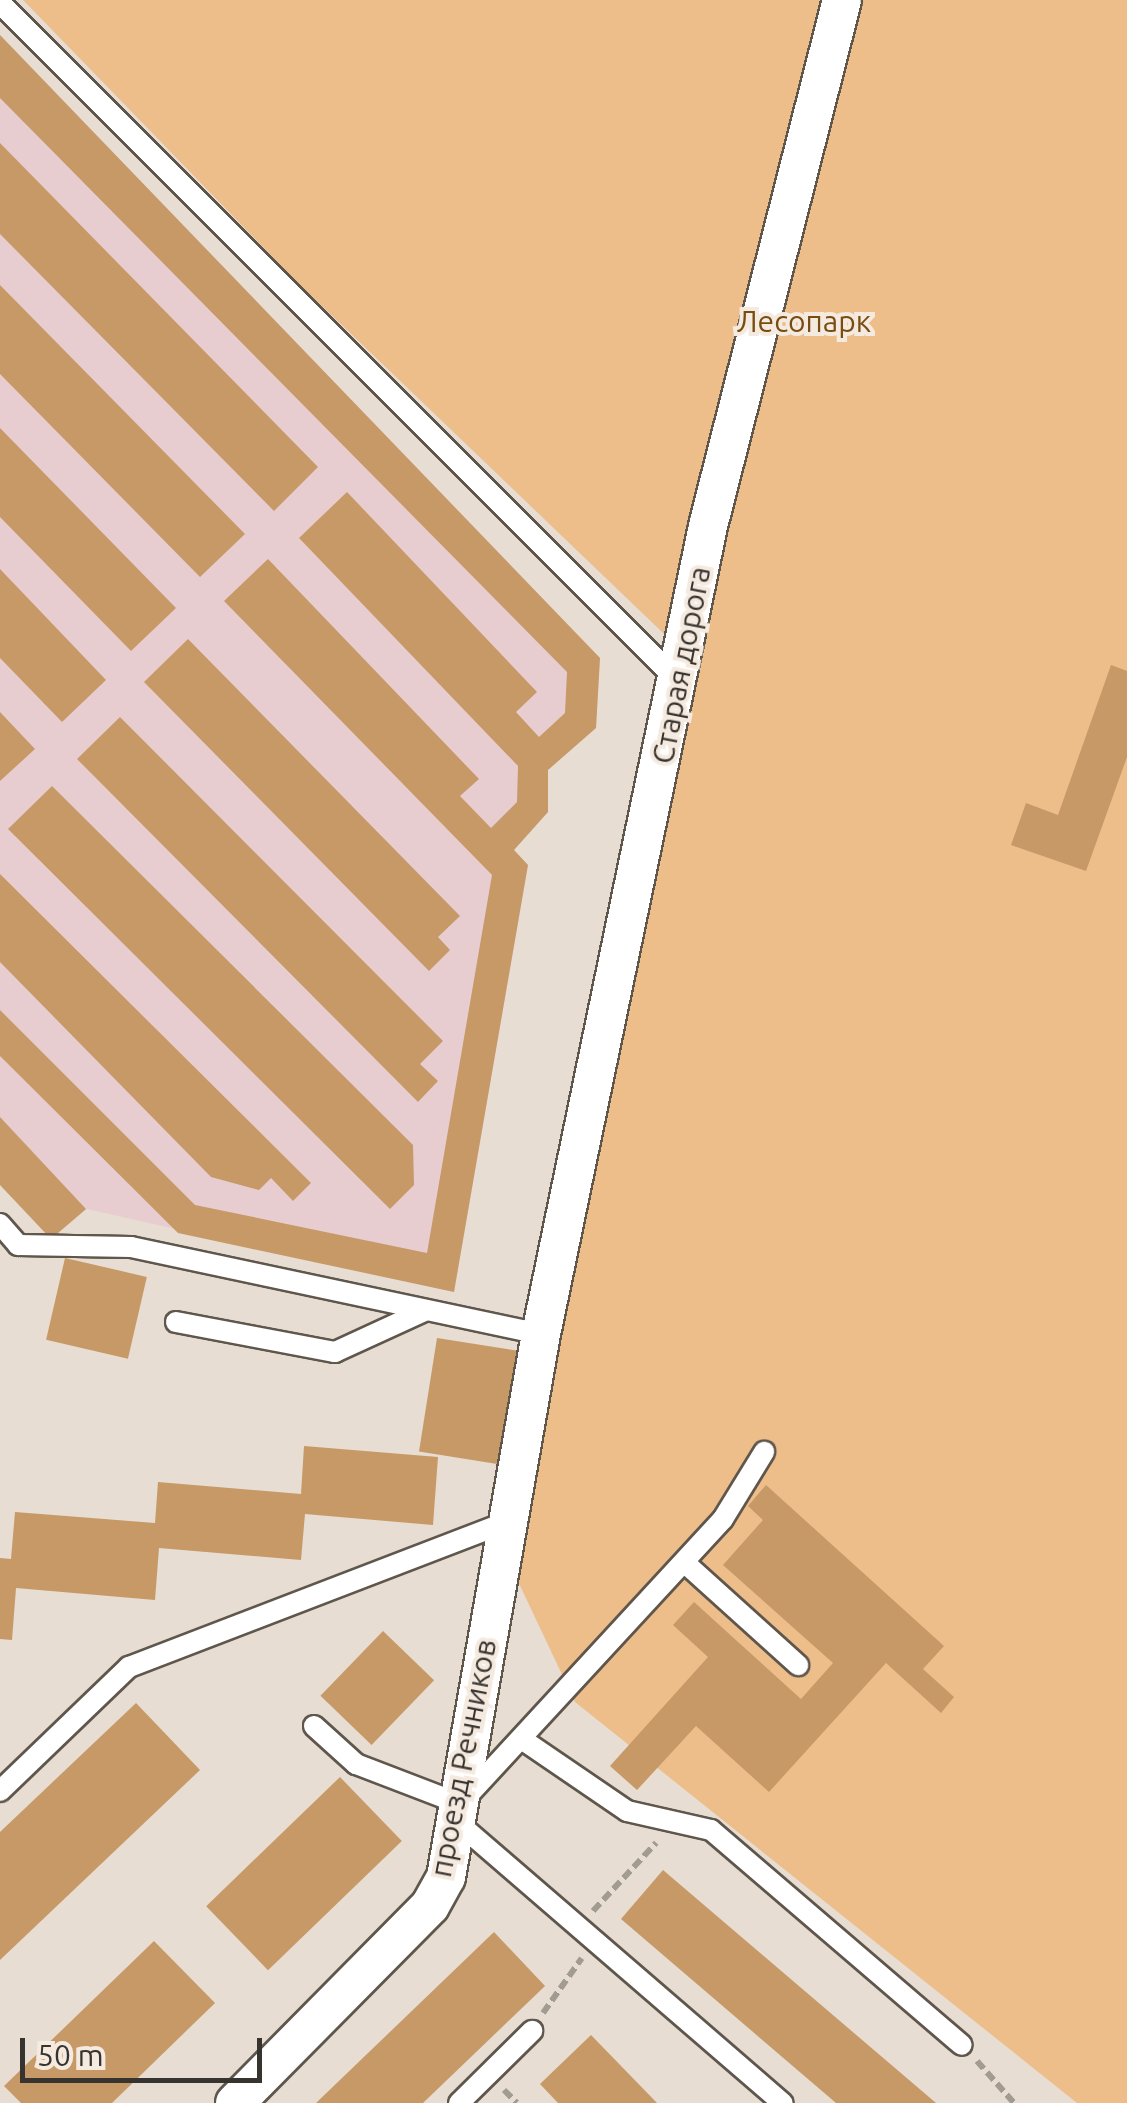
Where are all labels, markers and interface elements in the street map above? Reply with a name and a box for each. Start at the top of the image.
park label: Лесопарк [737,303,871,339]
street label: Старая дорога [644,563,718,767]
street label: проезд Речников [422,1636,504,1880]
scale bar [25,2018,268,2080]
text: 50 m [37,2038,104,2072]

